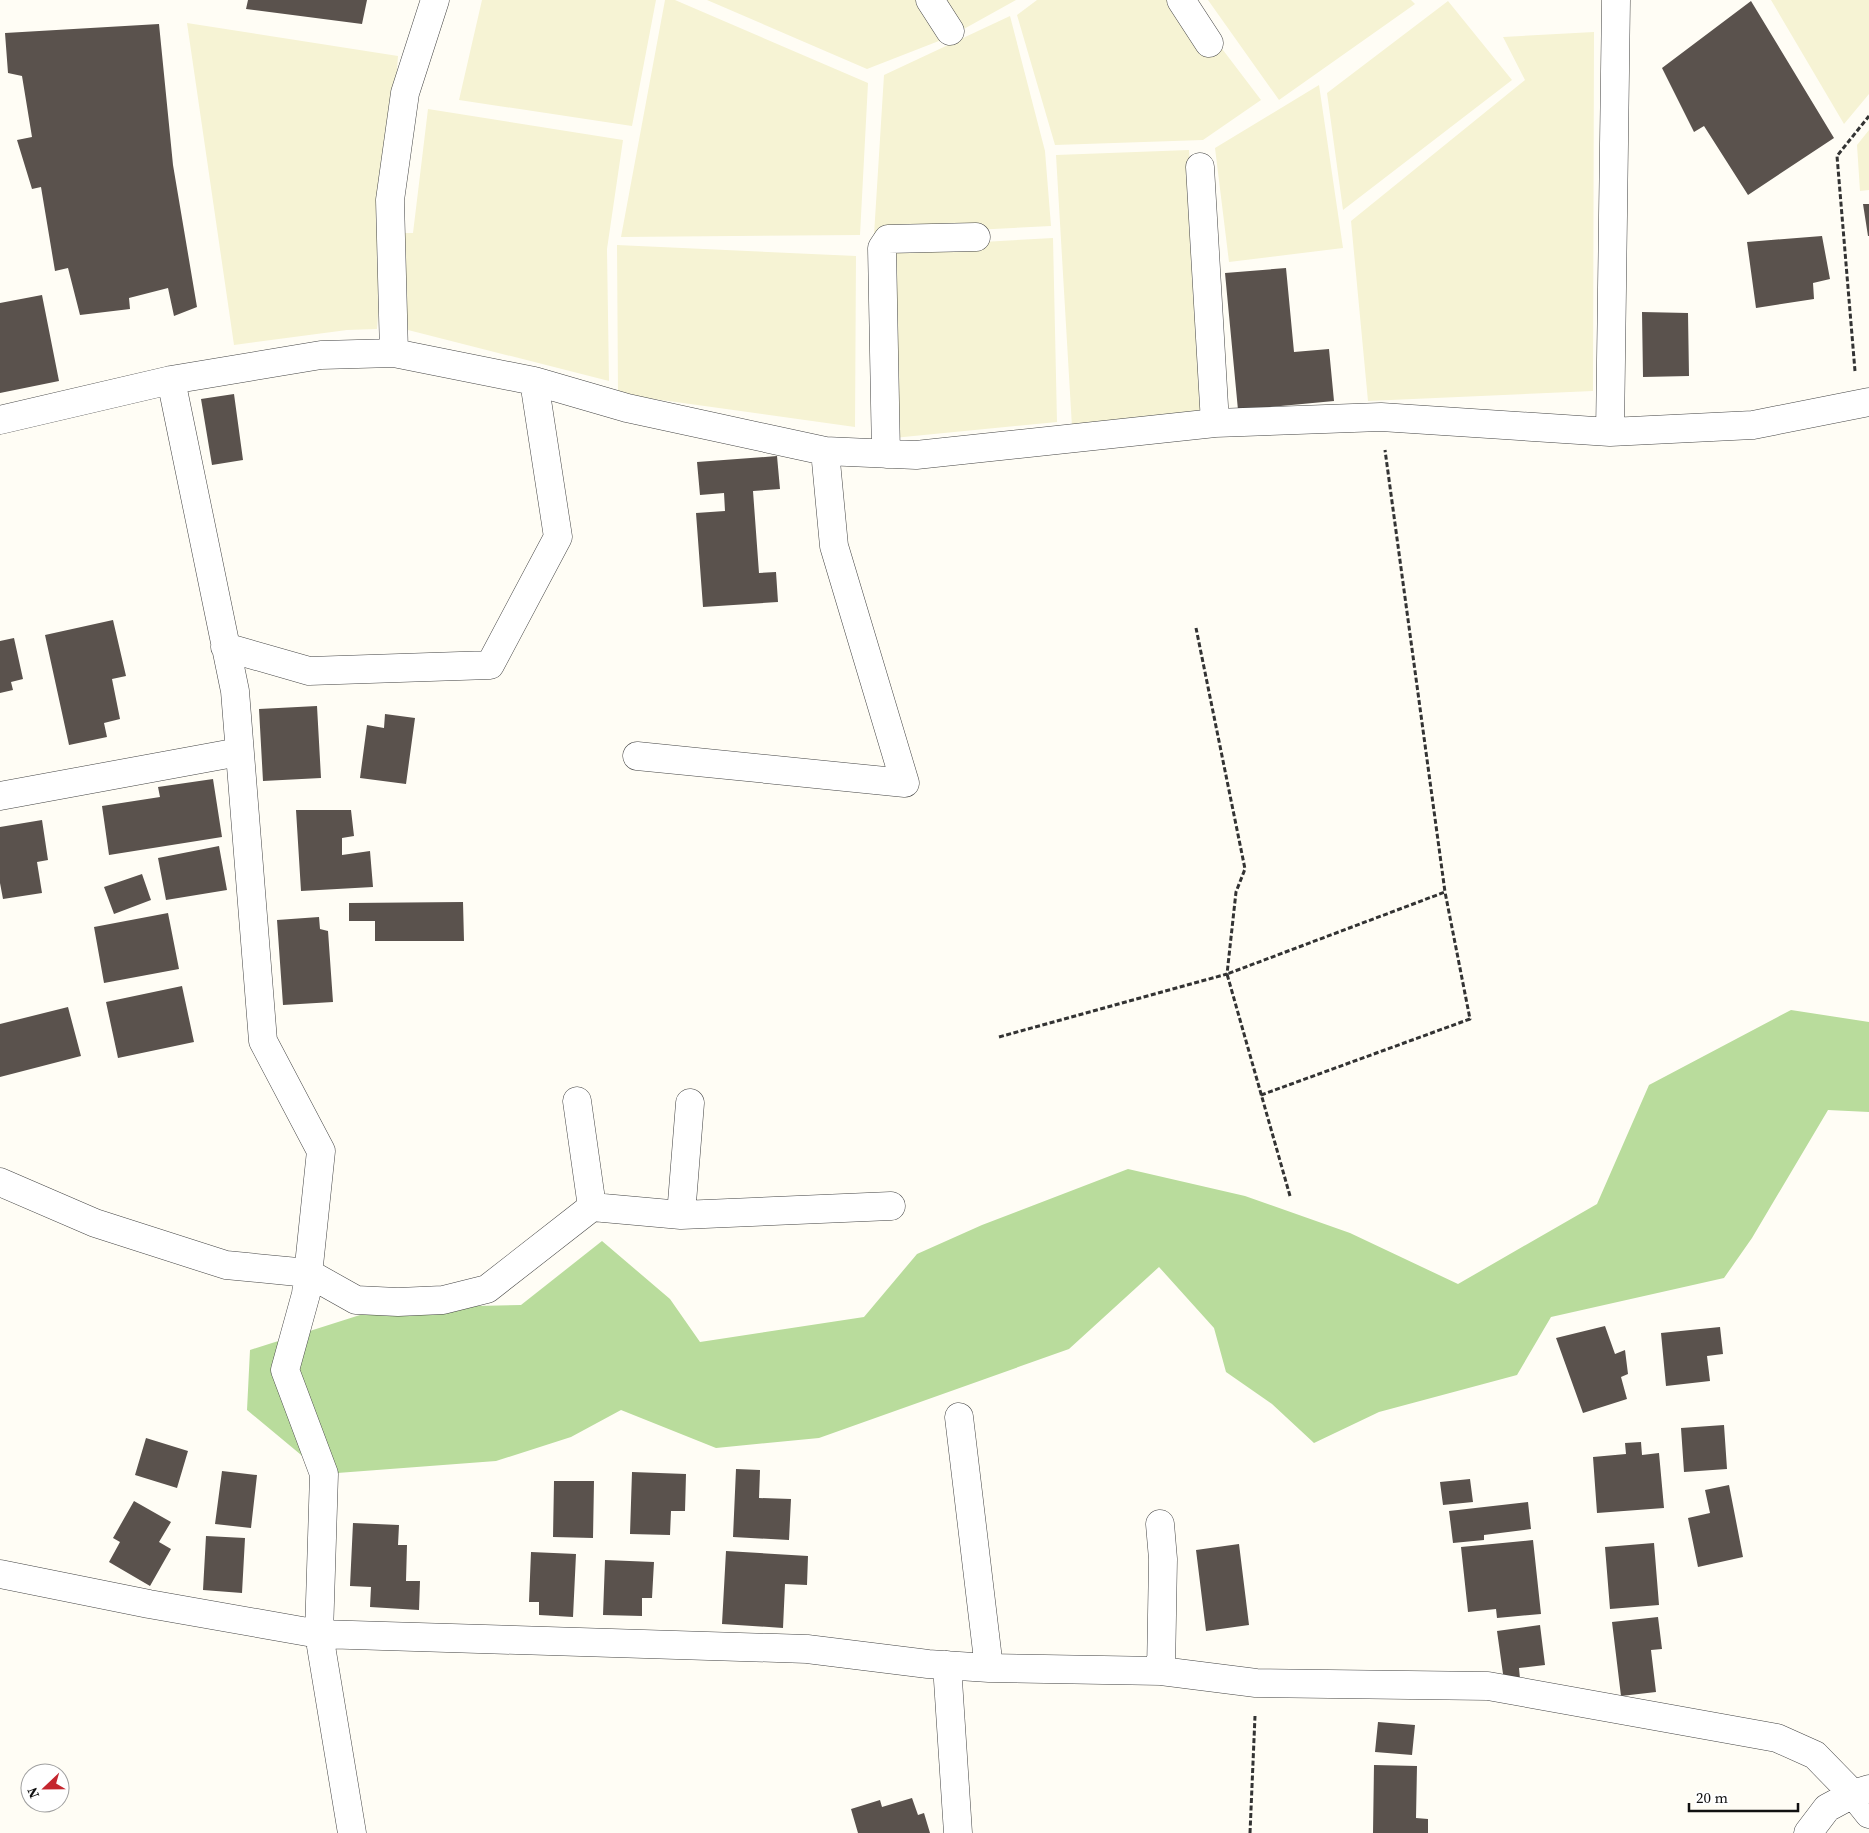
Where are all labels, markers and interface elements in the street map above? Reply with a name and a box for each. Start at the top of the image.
north arrow [20,1763,70,1813]
scale bar [1689,1780,1798,1812]
text: N [22,1784,44,1801]
text: 20 m [1696,1787,1728,1808]

